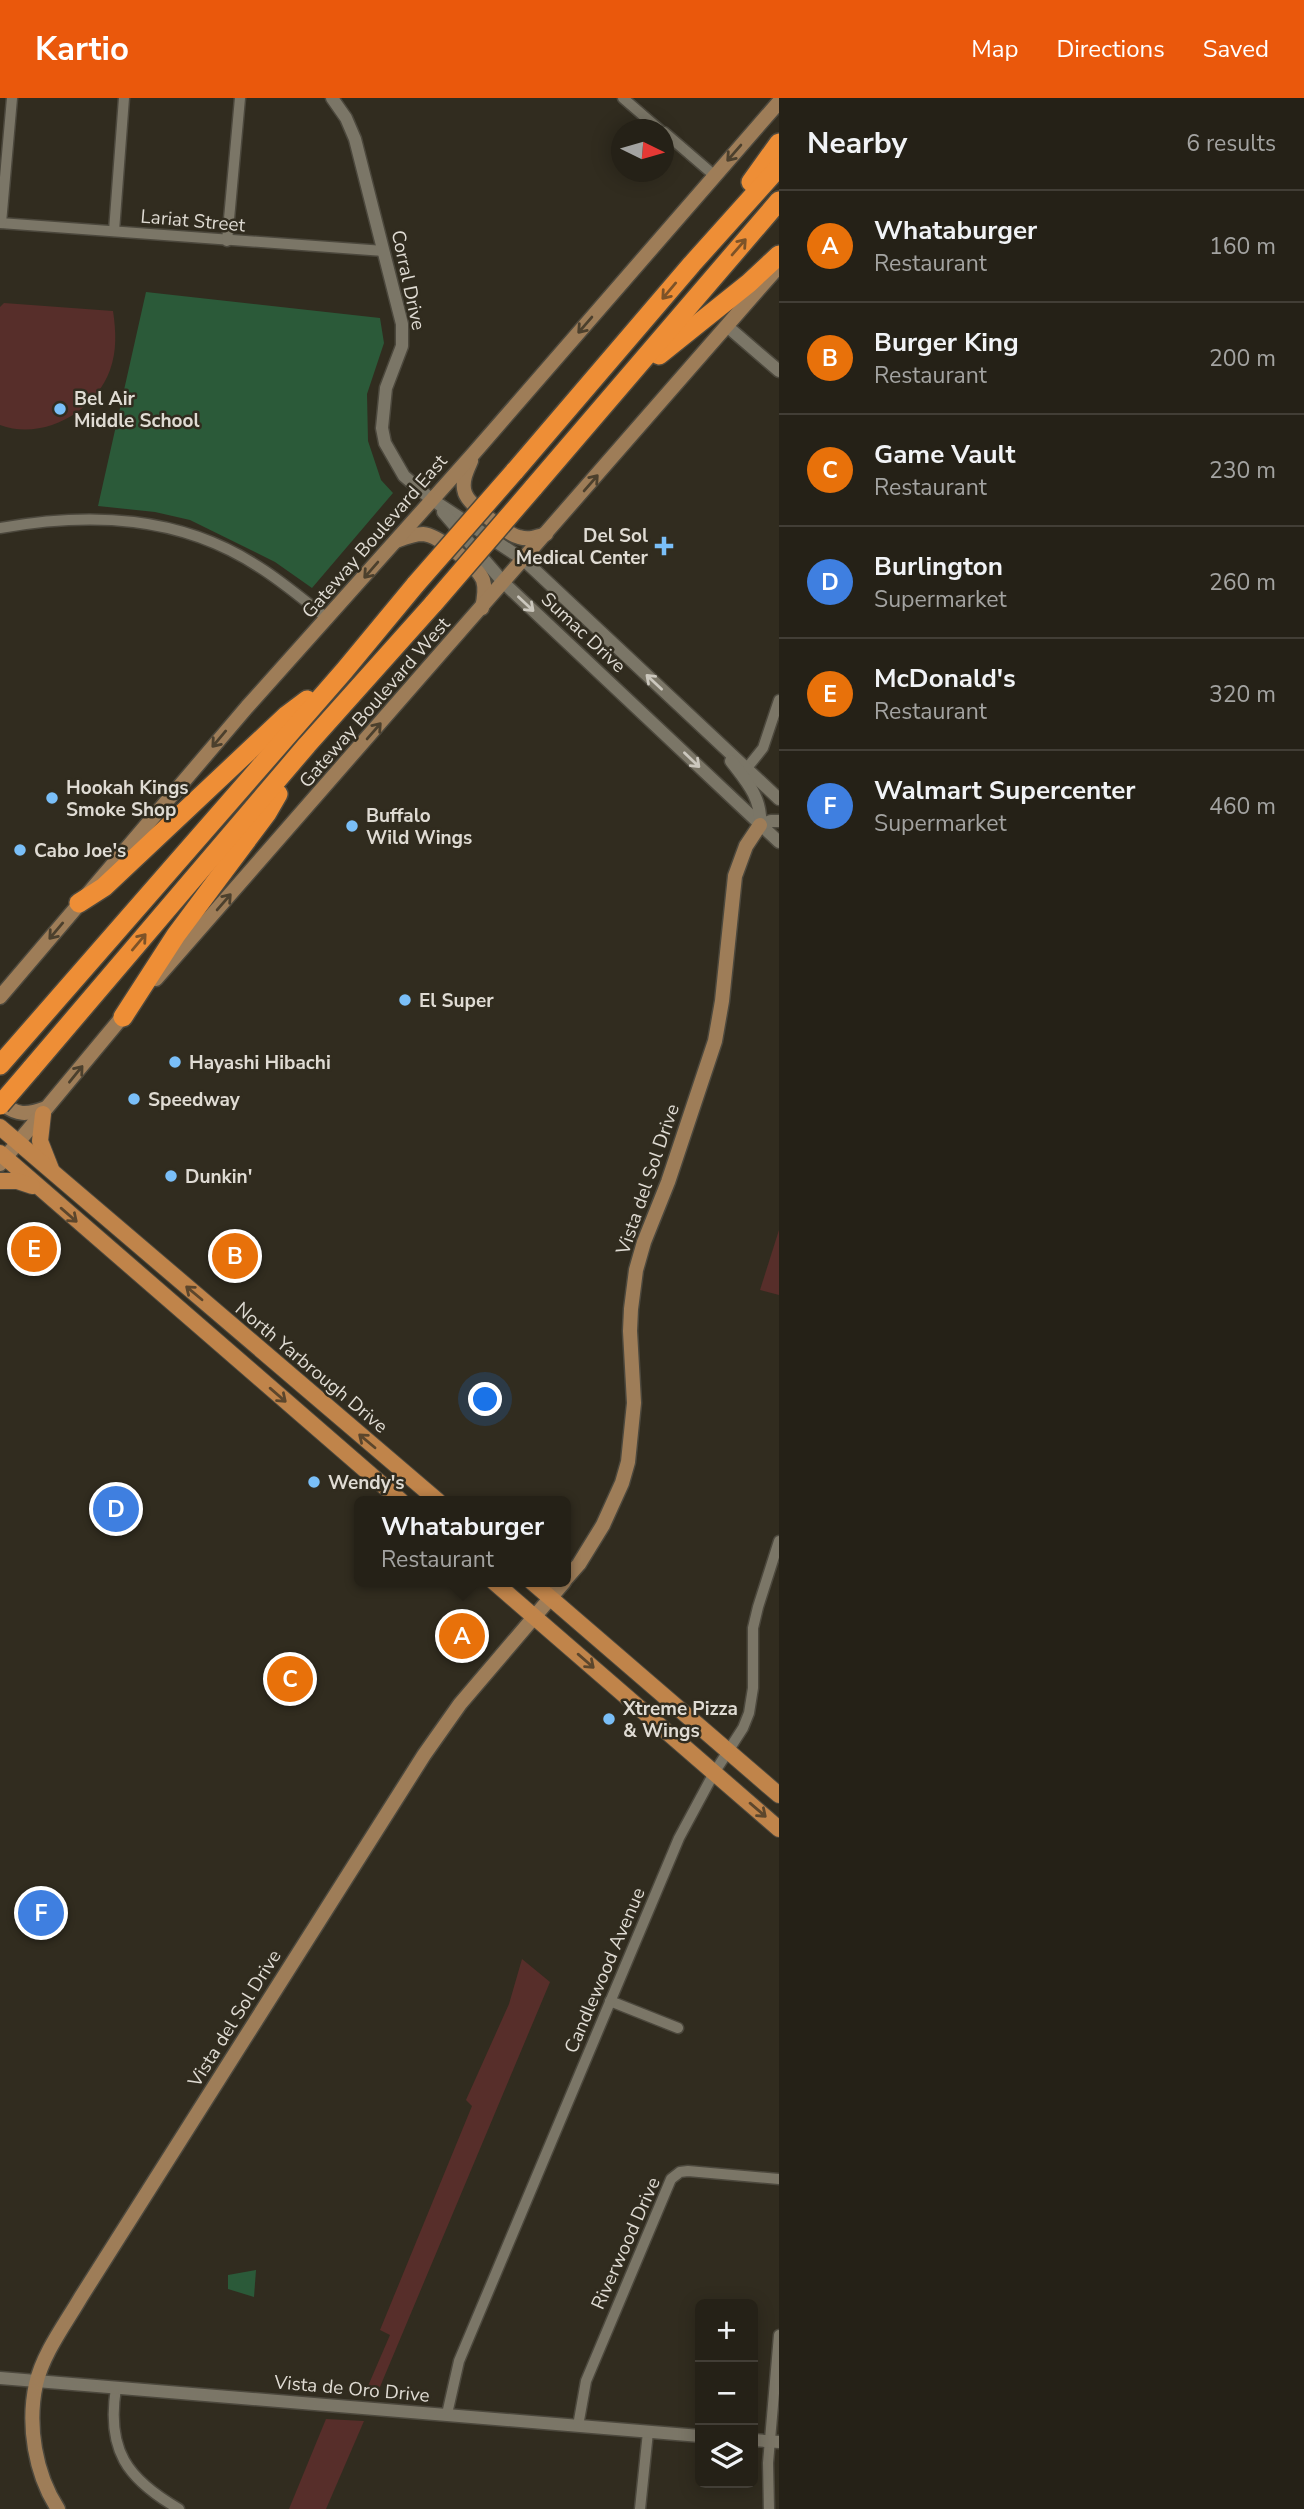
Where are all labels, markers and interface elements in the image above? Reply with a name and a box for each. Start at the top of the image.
text: Kartio [35,27,129,72]
text: Map [971,33,1018,65]
text: Directions [1056,33,1165,65]
text: Saved [1203,33,1269,65]
north arrow [611,119,674,182]
text: Nearby [807,123,907,164]
text: 6 results [1186,128,1276,159]
one-way arrow [726,144,742,162]
street label: Lariat Street [139,203,247,239]
text: Whataburger [874,213,1037,248]
street label: Corral Drive [385,228,431,333]
text: A [821,231,839,262]
text: 160 m [1209,231,1276,262]
one-way arrow [731,239,747,257]
text: Restaurant [874,248,987,279]
one-way arrow [661,282,677,300]
one-way arrow [577,316,593,334]
text: Burger King [874,325,1019,360]
text: B [822,343,838,374]
text: 200 m [1209,343,1276,374]
text: Restaurant [874,360,987,391]
place label: Bel Air Middle School [74,386,200,434]
marker: Bel Air Middle School [52,401,68,417]
text: Game Vault [874,437,1015,472]
street label: Gateway Boulevard East [296,449,453,624]
text: C [822,455,838,486]
text: 230 m [1209,455,1276,486]
text: Restaurant [874,472,987,503]
one-way arrow [583,475,600,492]
place label: Del Sol Medical Center [516,523,649,571]
marker: Del Sol Medical Center [654,536,674,556]
text: Burlington [874,549,1003,584]
one-way arrow [363,560,379,578]
text: D [821,567,839,598]
text: 260 m [1209,567,1276,598]
text: Supermarket [874,584,1007,615]
street label: Sumac Drive [535,587,631,679]
one-way arrow [517,595,534,612]
street label: Gateway Boulevard West [293,611,456,794]
text: McDonald's [874,661,1016,696]
one-way arrow [646,673,663,690]
text: E [823,679,837,710]
text: 320 m [1209,679,1276,710]
text: Restaurant [874,696,987,727]
one-way arrow [366,722,382,740]
one-way arrow [211,730,227,748]
one-way arrow [683,752,701,768]
text: Walmart Supercenter [874,773,1135,808]
place label: Hookah Kings Smoke Shop [66,775,189,823]
marker: Hookah Kings Smoke Shop [44,790,60,806]
text: F [824,791,836,822]
text: 460 m [1209,791,1276,822]
place label: Buffalo Wild Wings [366,803,472,851]
text: Supermarket [874,808,1007,839]
marker: Buffalo Wild Wings [344,818,360,834]
place label: Cabo Joe's [34,838,126,864]
marker: Cabo Joe's [12,842,28,858]
one-way arrow [216,893,232,911]
one-way arrow [48,922,64,940]
one-way arrow [131,934,147,952]
place label: El Super [419,988,494,1014]
marker: El Super [397,992,413,1008]
place label: Hayashi Hibachi [189,1050,331,1076]
marker: Hayashi Hibachi [167,1054,183,1070]
one-way arrow [68,1066,83,1084]
place label: Speedway [148,1087,241,1113]
marker: Speedway [126,1091,142,1107]
street label: Vista del Sol Drive [610,1101,686,1259]
place label: Dunkin' [185,1164,252,1190]
marker: Dunkin' [163,1168,179,1184]
one-way arrow [60,1207,78,1223]
pin: E [11,1223,57,1275]
pin: B [212,1230,258,1282]
one-way arrow [185,1286,203,1302]
street label: North Yarbrough Drive [230,1296,393,1439]
your location [468,1382,502,1416]
one-way arrow [269,1387,287,1403]
one-way arrow [358,1433,376,1449]
place label: Wendy's [328,1470,405,1496]
marker: Wendy's [306,1474,322,1490]
pin: D [93,1483,139,1535]
popup [354,1496,571,1587]
text: Whataburger [381,1509,544,1544]
text: Restaurant [381,1544,494,1575]
pin: A [439,1610,485,1662]
pin: C [267,1653,313,1705]
one-way arrow [577,1653,595,1669]
place label: Xtreme Pizza & Wings [622,1696,738,1744]
marker: Xtreme Pizza & Wings [601,1711,617,1727]
one-way arrow [749,1802,767,1818]
street label: Candlewood Avenue [558,1884,652,2057]
pin: F [18,1887,64,1939]
street label: Vista del Sol Drive [182,1945,288,2093]
street label: Riverwood Drive [585,2173,667,2314]
map controls [695,2299,758,2488]
button: + [695,2299,758,2362]
button: − [695,2362,758,2425]
street label: Vista de Oro Drive [272,2369,431,2409]
button: layers [695,2425,758,2488]

